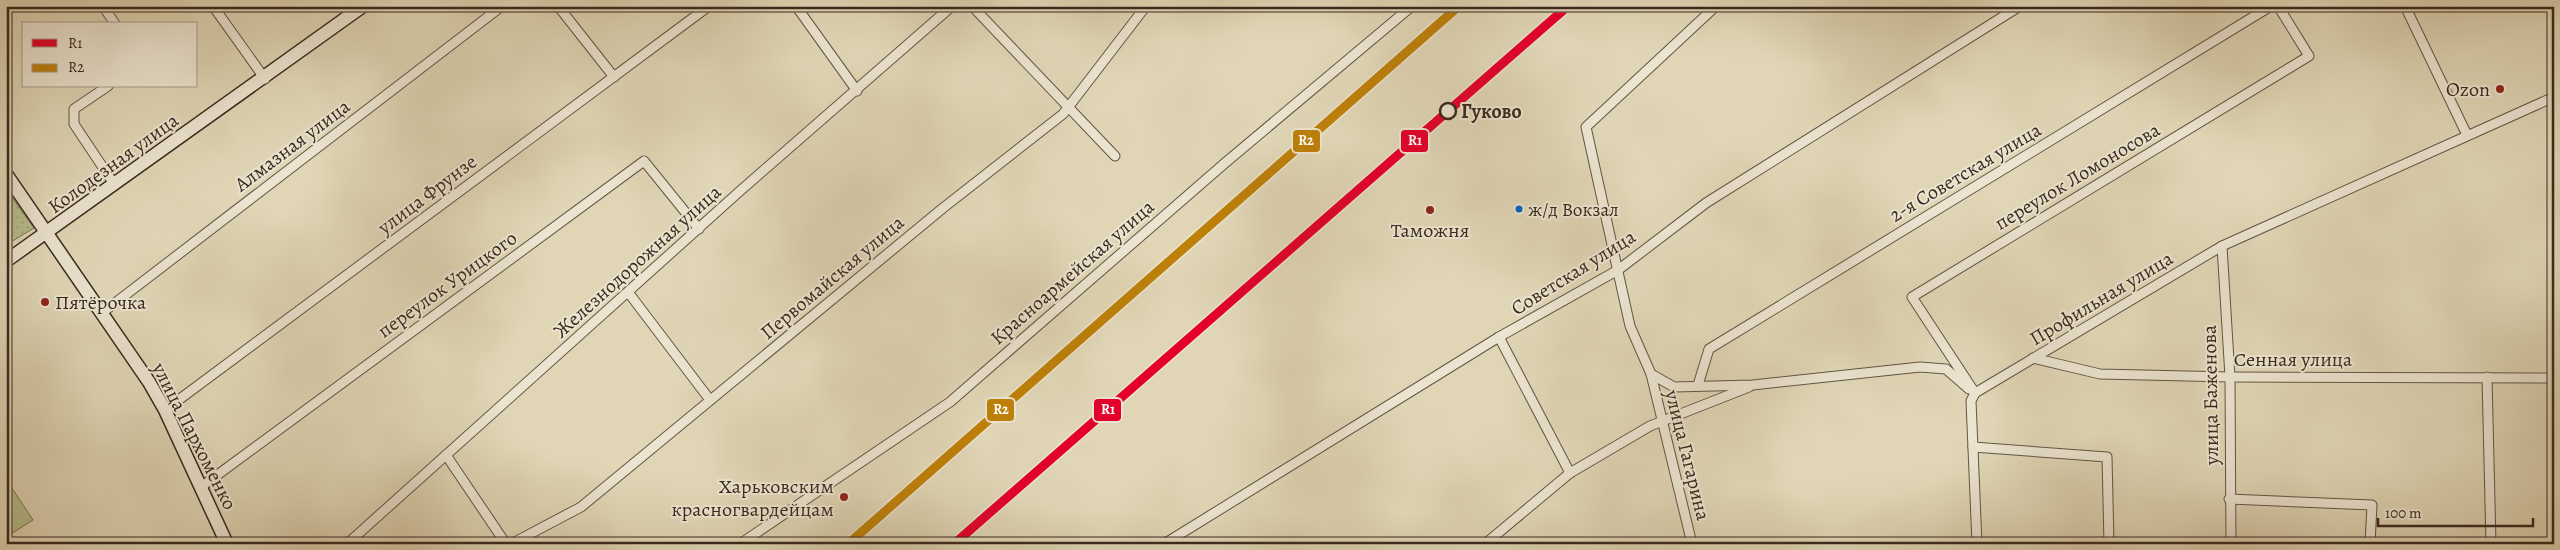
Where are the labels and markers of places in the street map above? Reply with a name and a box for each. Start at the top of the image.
place label: Ozon [2446,76,2490,103]
marker: Ozon [2494,83,2506,95]
place label: Гуково [1461,98,1522,125]
marker: Гуково [1439,102,1457,120]
place label: ж/д Вокзал [1528,197,1619,223]
marker: Таможня [1424,204,1436,216]
marker: ж/д Вокзал [1514,204,1524,214]
place label: Таможня [1391,217,1469,244]
place label: Пятёрочка [55,289,147,316]
marker: Пятёрочка [39,296,51,308]
place label: Харьковским красногвардейцам [671,473,834,523]
marker: Харьковским красногвардейцам [838,491,850,503]

